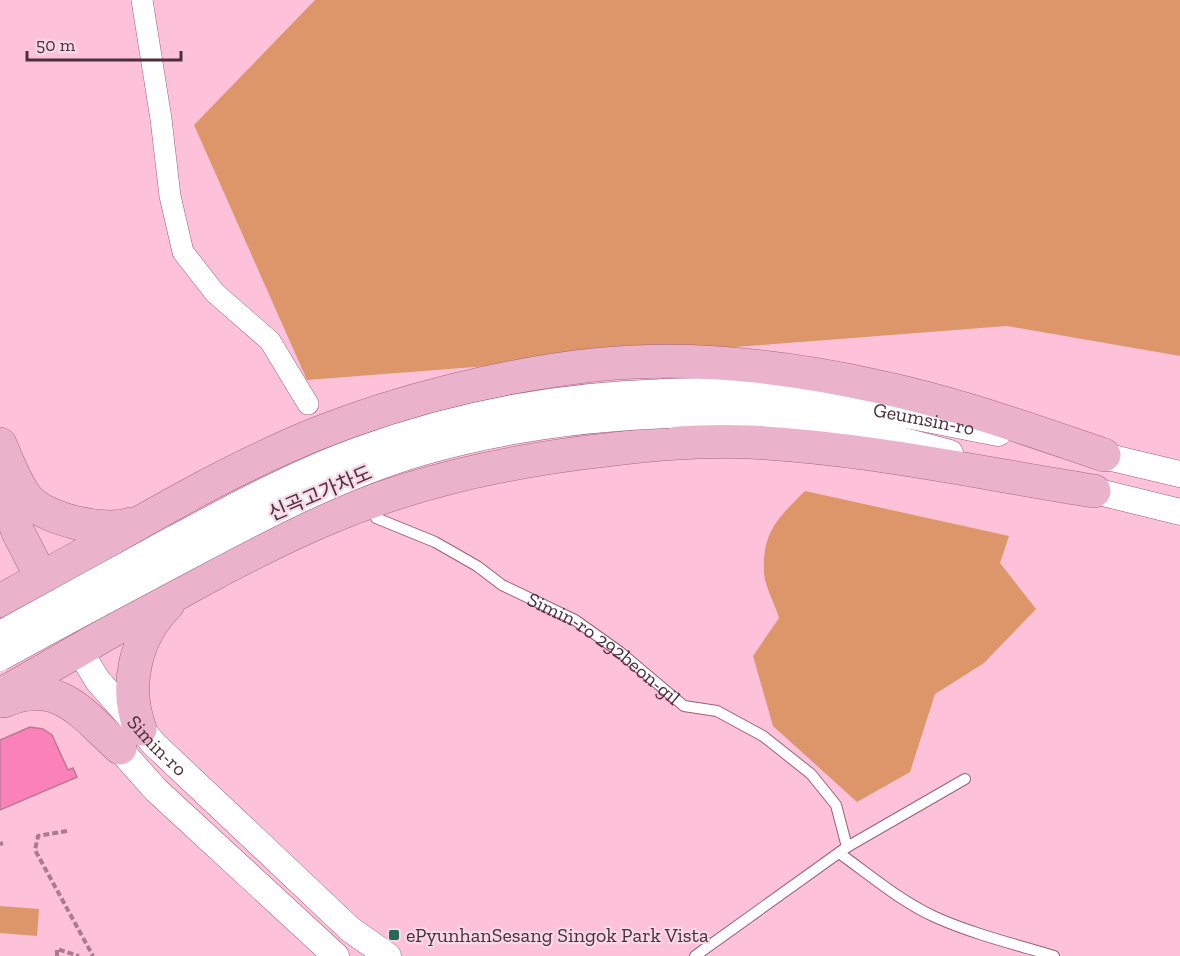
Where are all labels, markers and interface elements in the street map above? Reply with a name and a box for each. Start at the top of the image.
scale bar [27,24,182,62]
text: 50 m [36,34,76,56]
street label: Geumsin-ro [871,397,977,440]
street label: 신곡고가차도 [264,460,376,526]
street label: Simin-ro 292beon-gil [523,587,685,710]
street label: Simin-ro [122,710,192,781]
place label: ePyunhanSesang Singok Park Vista [406,923,709,947]
marker: ePyunhanSesang Singok Park Vista [387,928,401,942]

